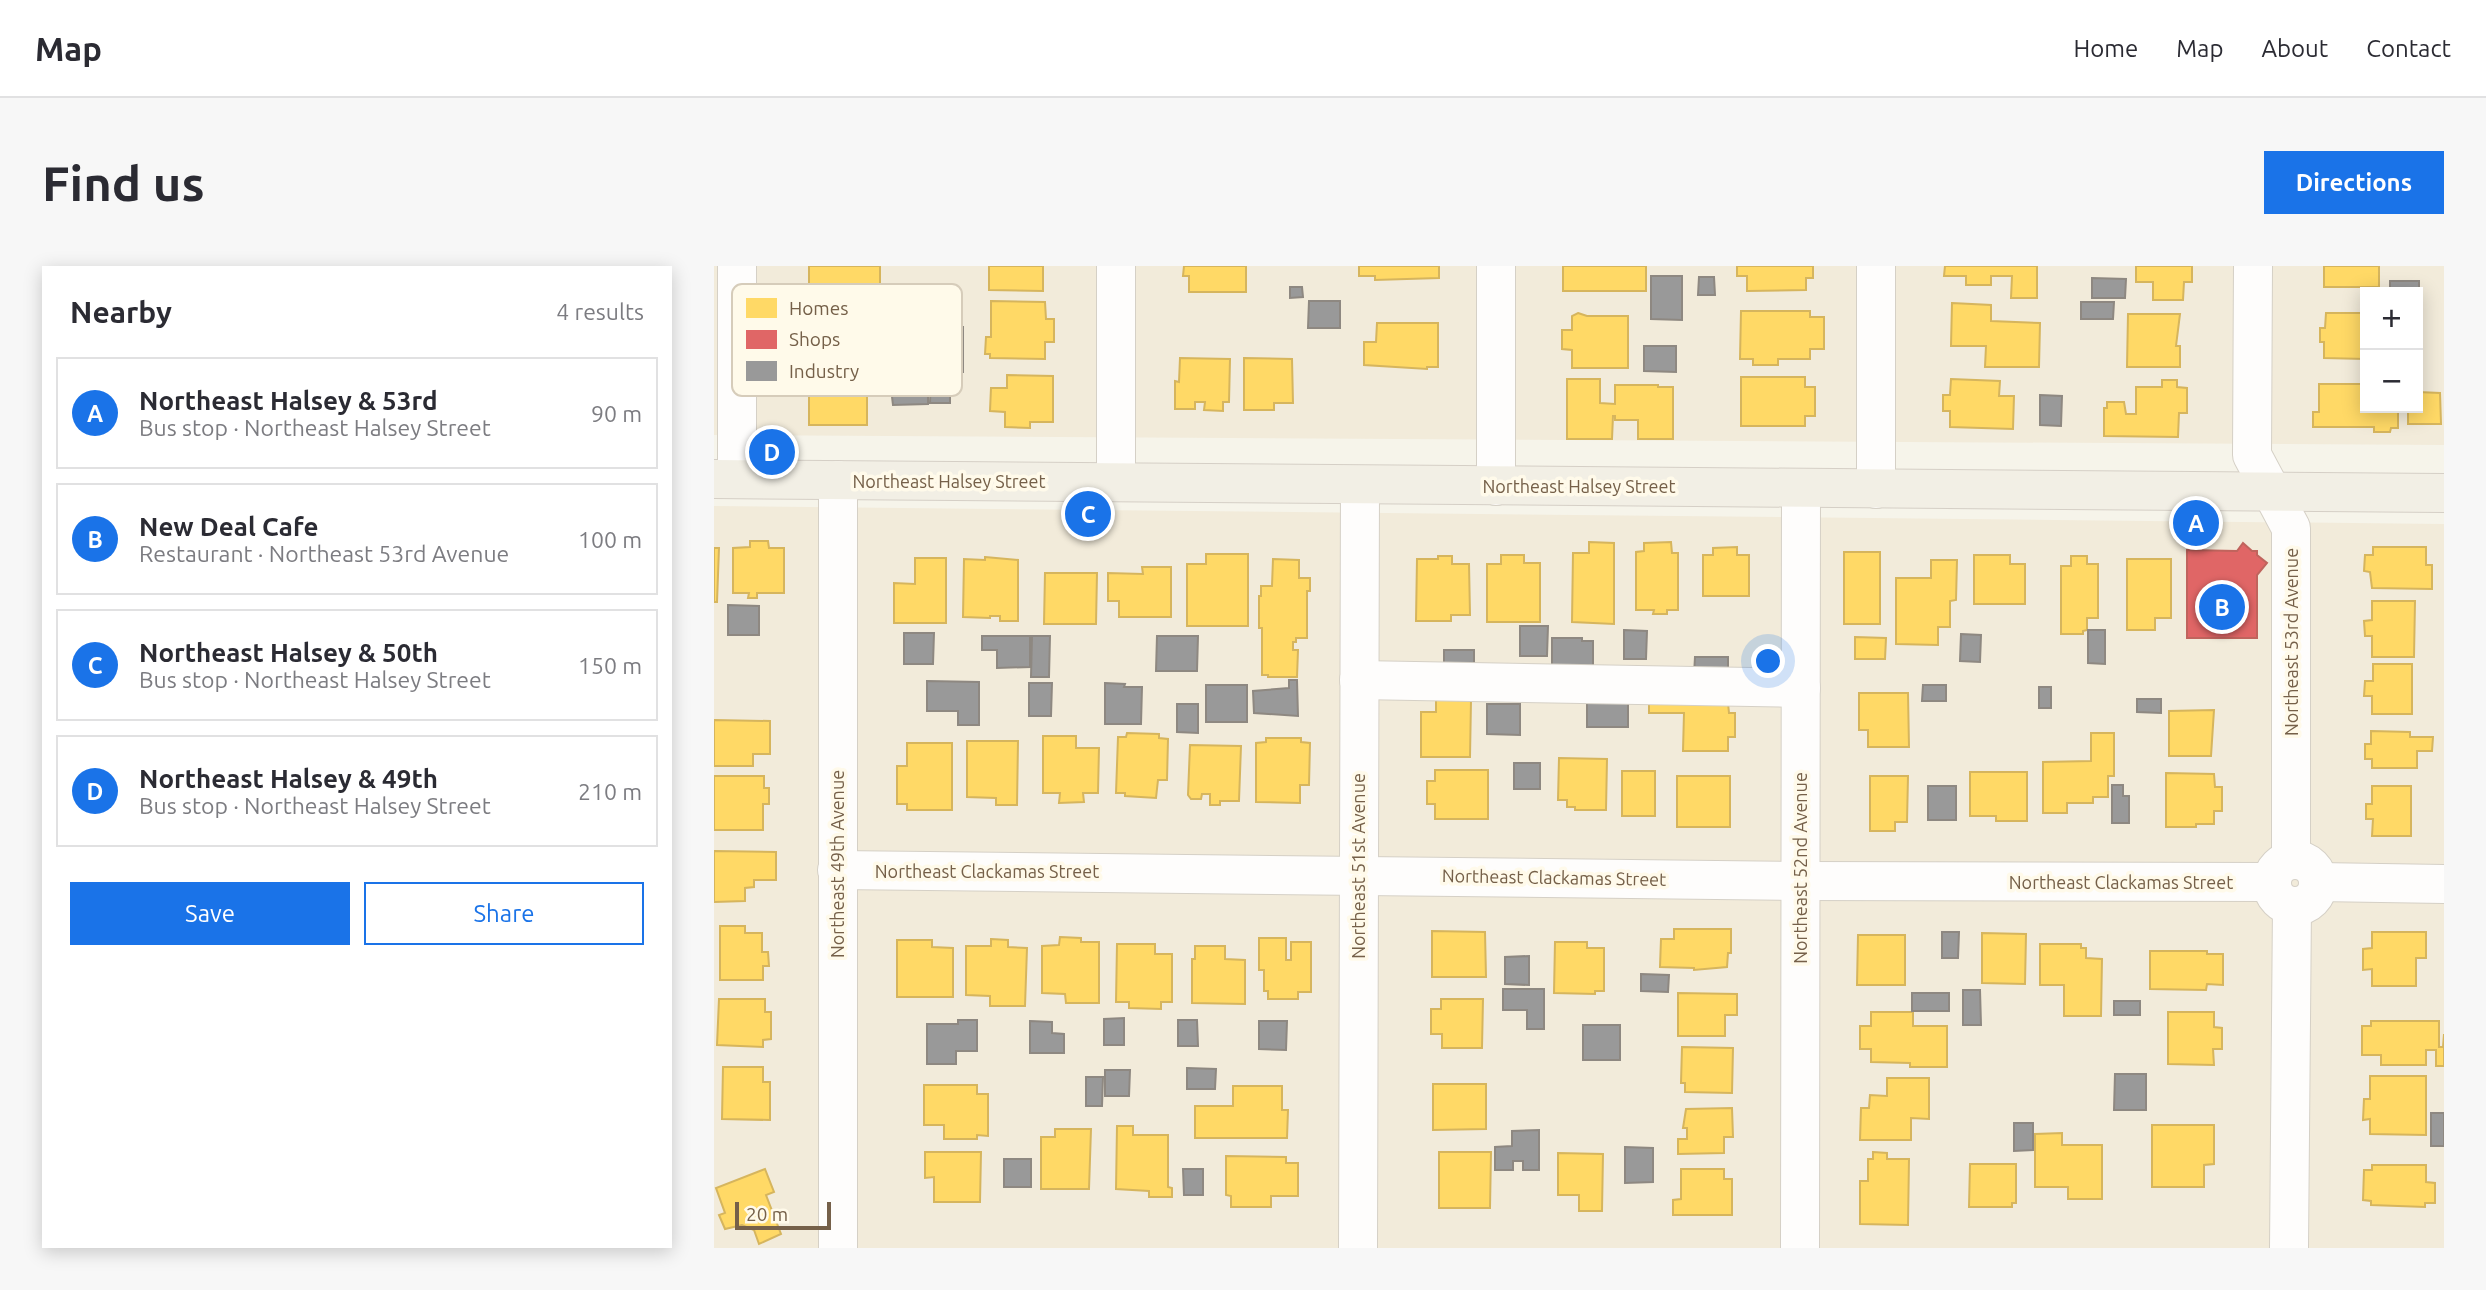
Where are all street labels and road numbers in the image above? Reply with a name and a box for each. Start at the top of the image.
street label: Northeast Halsey Street [852,471,1046,491]
street label: Northeast Halsey Street [1482,476,1676,496]
street label: Northeast 53rd Avenue [2281,548,2301,736]
street label: Northeast 49th Avenue [827,770,847,958]
street label: Northeast 52nd Avenue [1790,772,1810,964]
street label: Northeast 51st Avenue [1348,773,1368,959]
street label: Northeast Clackamas Street [875,861,1099,881]
street label: Northeast Clackamas Street [1442,865,1666,889]
street label: Northeast Clackamas Street [2009,872,2233,892]

